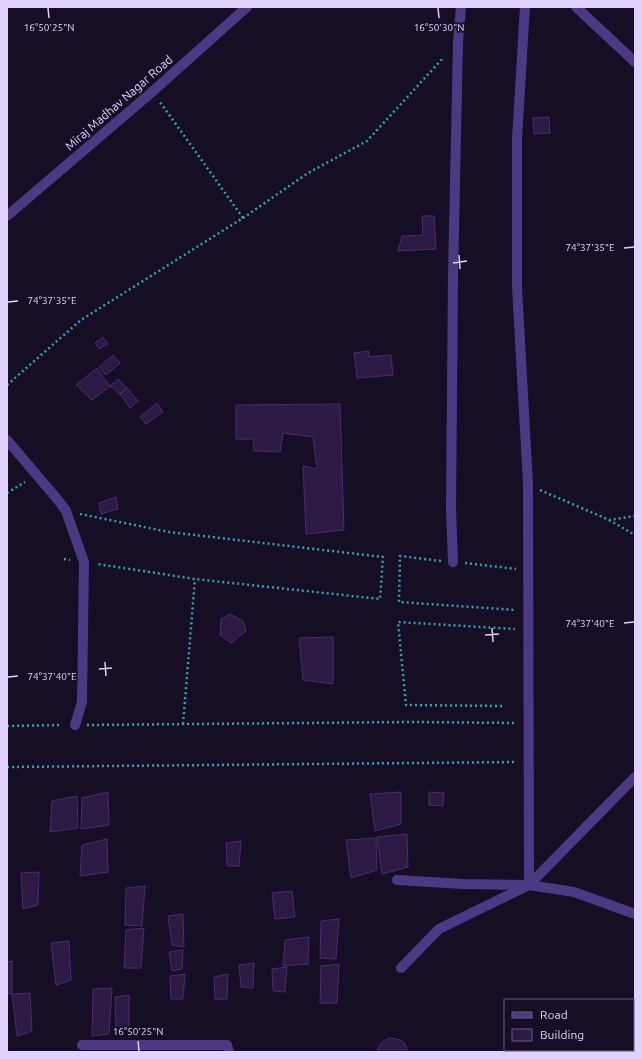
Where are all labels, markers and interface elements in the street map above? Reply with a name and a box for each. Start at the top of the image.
text: 16°50'25"N [24,22,74,33]
text: 16°50'30"N [414,22,464,33]
street label: Miraj Madhav Nagar Road [62,53,175,153]
text: 74°37'35"E [565,242,615,253]
text: 74°37'35"E [27,295,77,306]
text: 74°37'40"E [565,618,615,629]
text: 74°37'40"E [27,671,77,682]
legend [504,999,634,1051]
text: Road [540,1008,568,1021]
text: 16°50'25"N [113,1026,163,1037]
text: Building [540,1028,584,1041]

